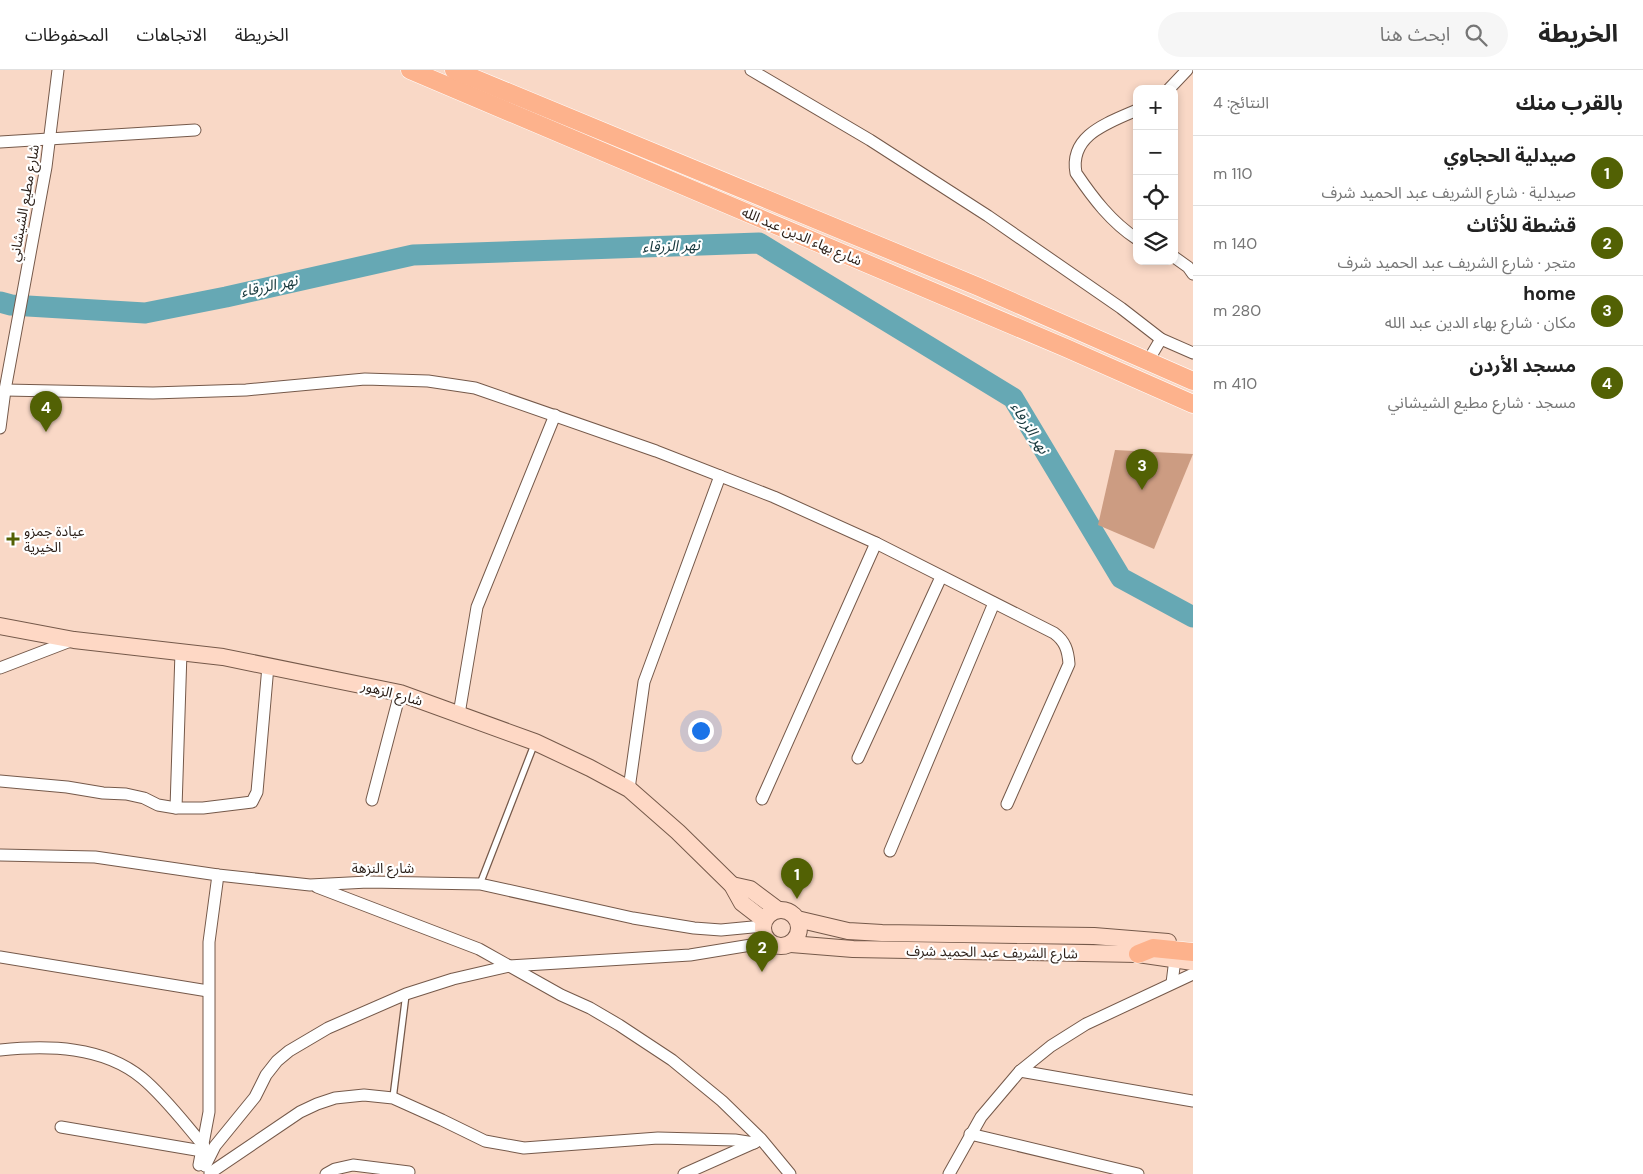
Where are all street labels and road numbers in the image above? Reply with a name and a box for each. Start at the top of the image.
street label: شارع مطيع الشيشاني [5,143,45,263]
street label: شارع بهاء الدين عبد الله [738,203,865,271]
street label: شارع الزهور [358,676,425,712]
street label: شارع النزهة [352,859,414,879]
street label: شارع الشريف عبد الحميد شرف [906,942,1078,964]

